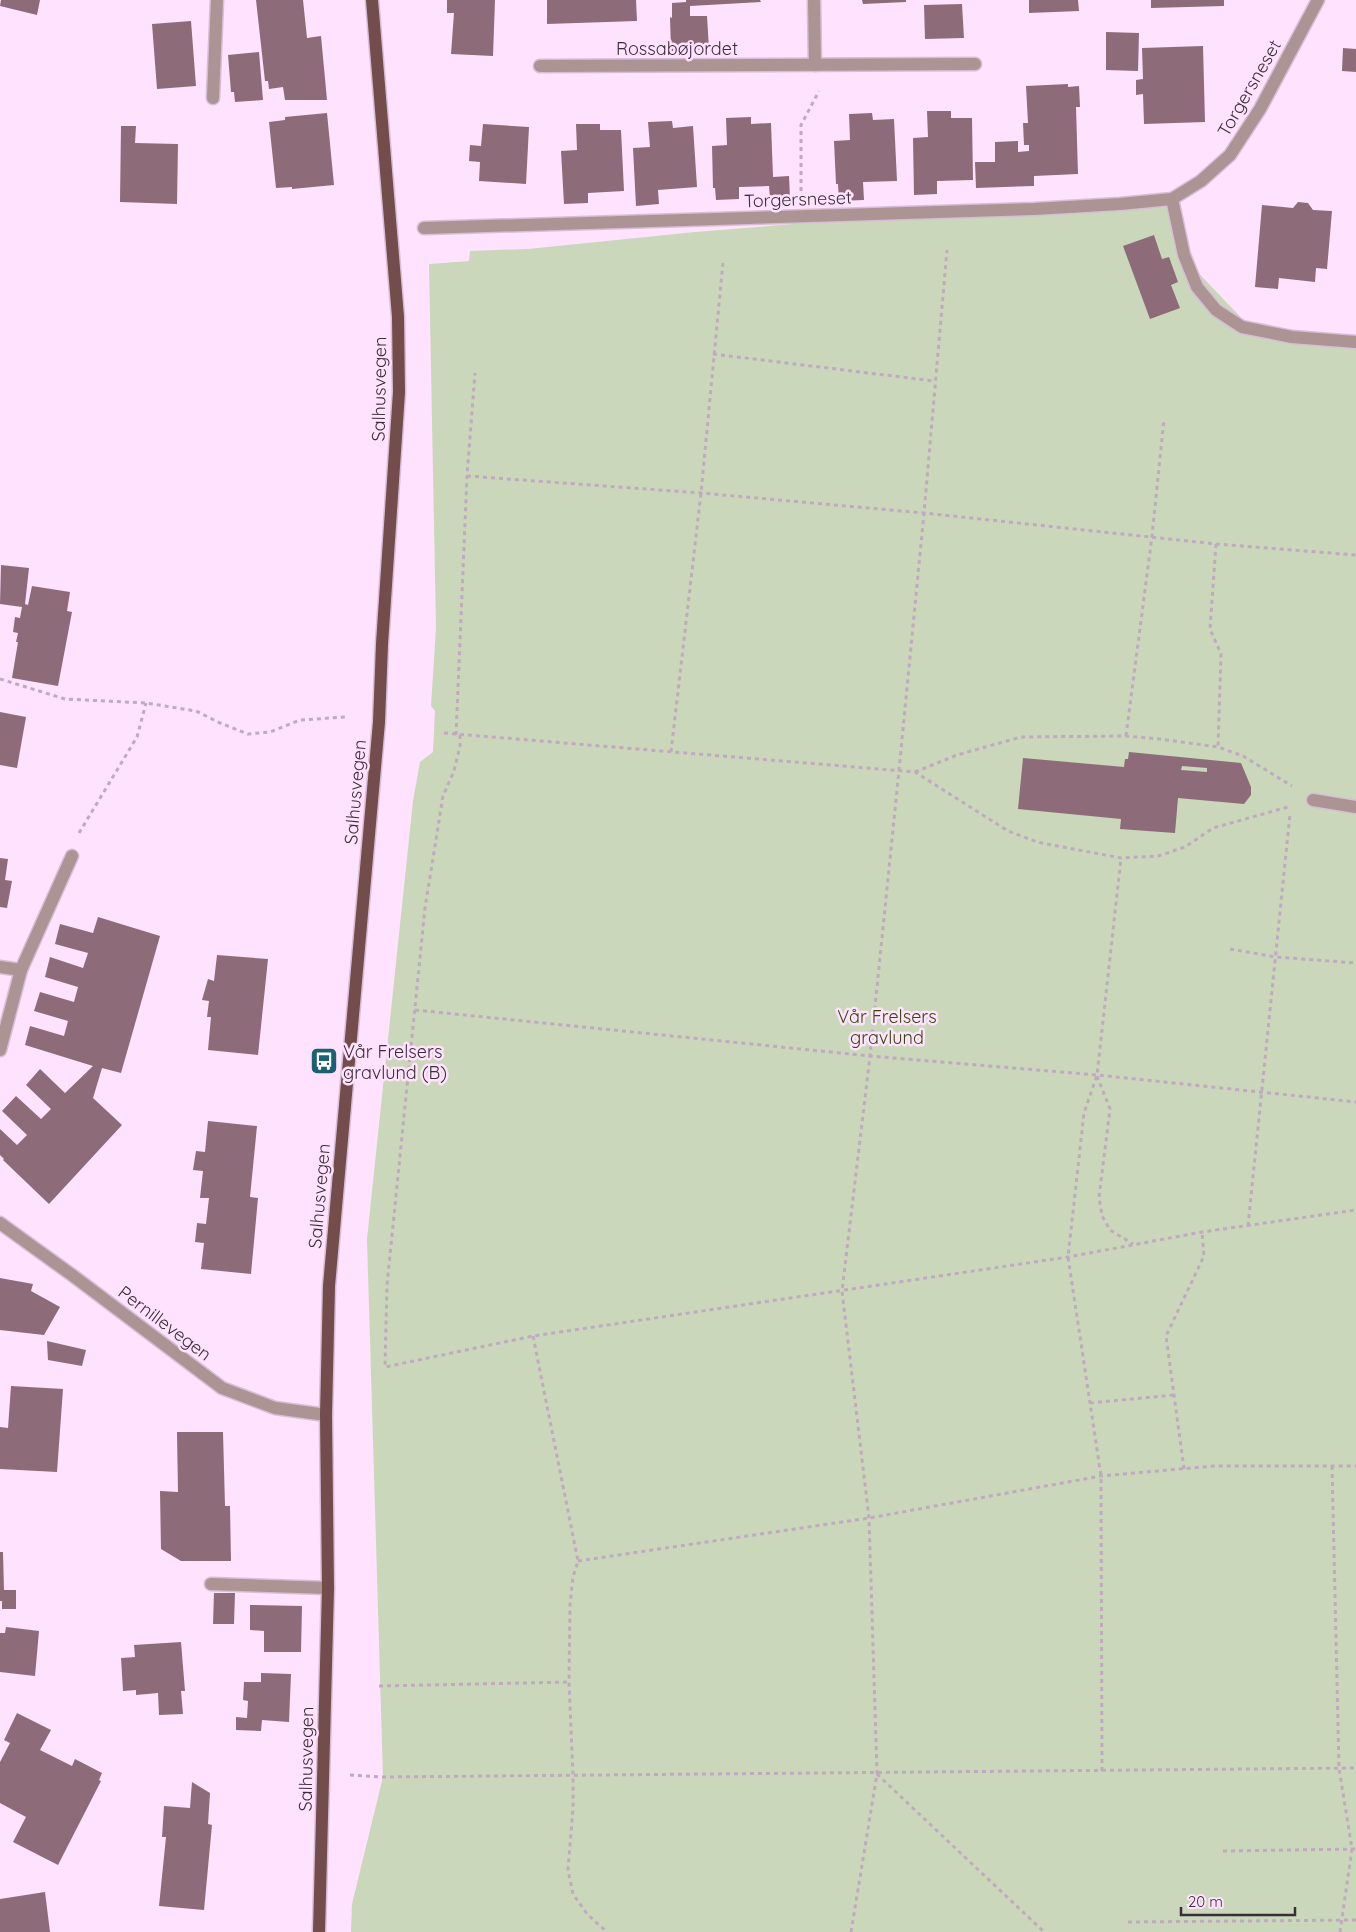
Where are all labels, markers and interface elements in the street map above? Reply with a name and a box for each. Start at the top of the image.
street label: Torgersneset [1212,36,1286,140]
street label: Rossabøjordet [616,37,738,60]
street label: Torgersneset [744,186,852,212]
street label: Salhusvegen [367,336,391,442]
street label: Salhusvegen [339,739,371,845]
park label: Vår Frelsers gravlund [837,1005,937,1049]
place label: Vår Frelsers gravlund (B) [343,1040,447,1084]
bus stop icon: Vår Frelsers gravlund (B) [309,1046,339,1076]
street label: Salhusvegen [303,1143,335,1249]
street label: Pernillevegen [114,1280,216,1366]
street label: Salhusvegen [294,1706,318,1812]
scale bar [1181,1884,1295,1916]
text: 20 m [1188,1892,1223,1911]

